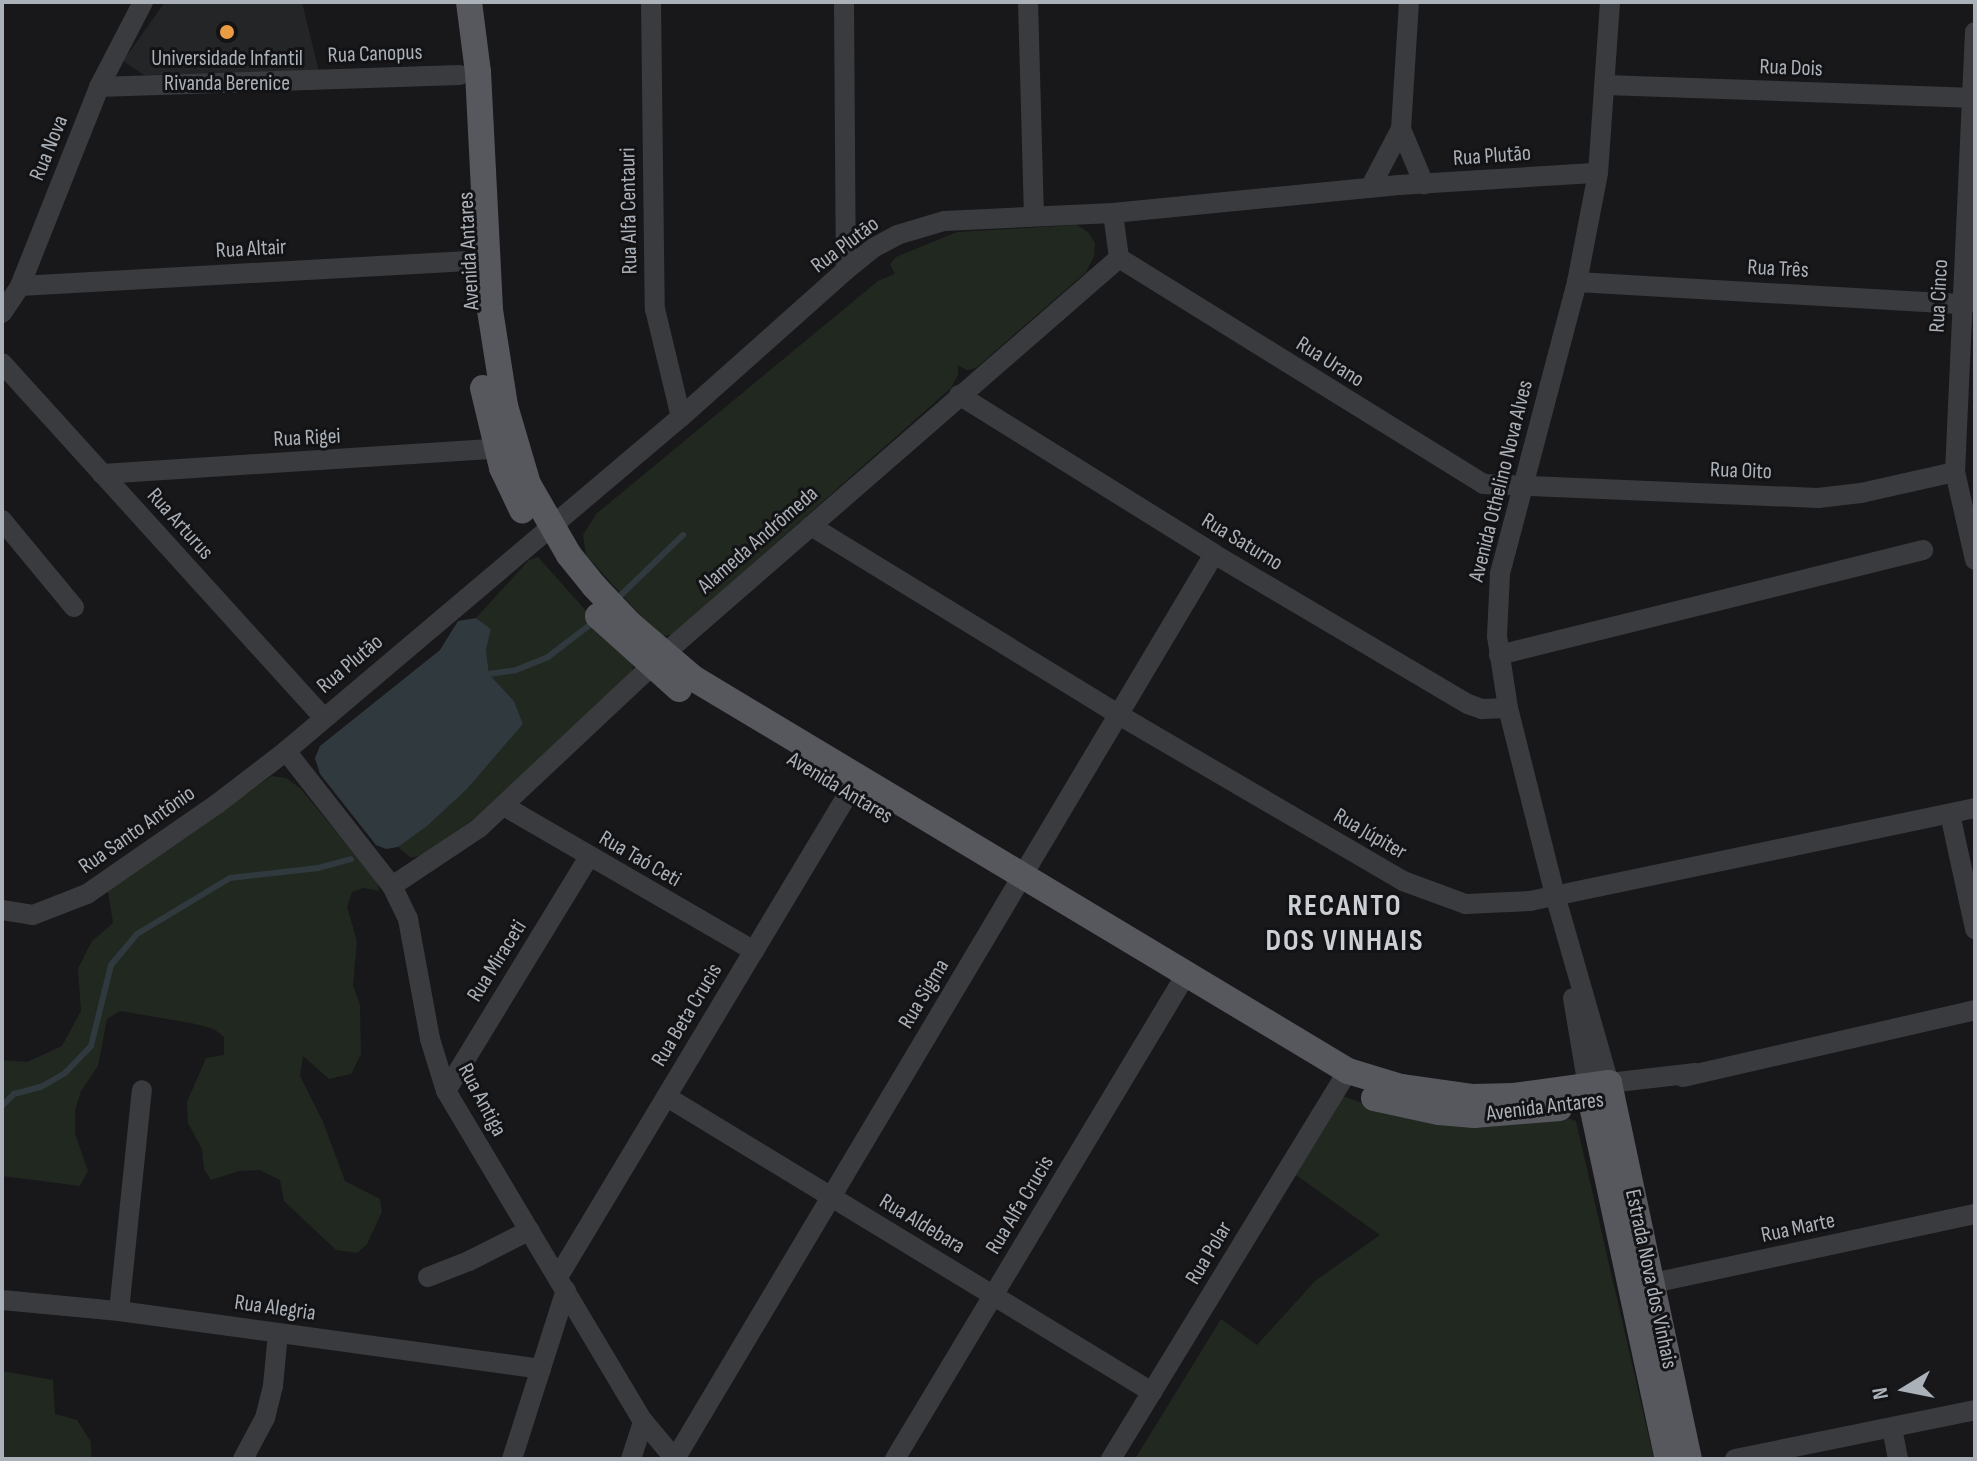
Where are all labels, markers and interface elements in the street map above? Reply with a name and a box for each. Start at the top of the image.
marker: Universidade Infantil Rivanda Berenice [218,23,236,41]
street label: Rua Canopus [327,39,423,69]
place label: Universidade Infantil Rivanda Berenice [151,45,303,96]
street label: Rua Dois [1759,54,1823,82]
street label: Rua Nova [24,111,74,185]
street label: Rua Plutão [1452,140,1532,172]
street label: Rua Alfa Centauri [615,147,643,275]
street label: Avenida Antares [453,191,485,311]
street label: Rua Plutão [806,211,884,279]
street label: Rua Altair [215,234,287,264]
street label: Rua Três [1747,254,1809,284]
street label: Rua Cinco [1924,259,1954,333]
street label: Rua Urano [1291,331,1369,393]
street label: Avenida Othelino Nova Alves [1463,378,1539,584]
street label: Rua Rigei [273,423,341,453]
street label: Rua Oito [1710,457,1772,485]
street label: Alameda Andrômeda [693,481,823,599]
street label: Rua Arturus [141,483,219,565]
street label: Rua Saturno [1197,508,1287,576]
street label: Rua Plutão [312,629,388,699]
street label: Avenida Antares [783,746,897,830]
street label: Rua Santo Antônio [74,780,200,880]
street label: Rua Júpiter [1329,803,1411,865]
street label: Rua Taó Ceti [594,825,686,893]
district label: RECANTO DOS VINHAIS [1265,888,1425,958]
street label: Rua Miraceti [462,915,532,1007]
street label: Rua Sigma [893,955,955,1033]
street label: Rua Beta Crucis [646,959,728,1071]
street label: Rua Antiga [452,1059,512,1141]
street label: Avenida Antares [1485,1087,1605,1127]
street label: Rua Alfa Crucis [980,1151,1060,1259]
street label: Estrada Nova dos Vinhais [1619,1187,1683,1371]
street label: Rua Aldebara [874,1188,970,1260]
street label: Rua Marte [1759,1207,1837,1249]
street label: Rua Polar [1180,1217,1238,1289]
street label: Rua Alegria [233,1289,317,1327]
north arrow [1865,1349,1945,1429]
text: N [1867,1385,1895,1401]

